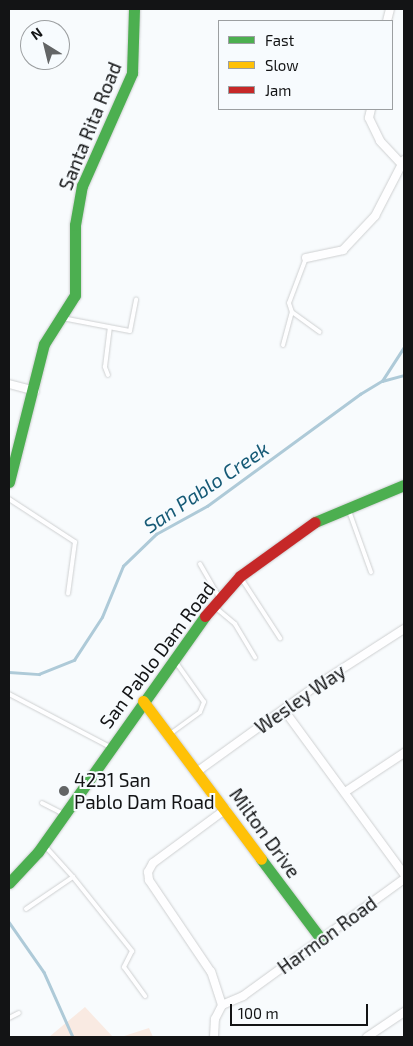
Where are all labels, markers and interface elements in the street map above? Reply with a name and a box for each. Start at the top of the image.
north arrow [20,20,70,70]
legend [218,20,393,110]
text: N [27,23,46,43]
text: Fast [265,31,294,49]
text: Slow [265,56,299,74]
street label: Santa Rita Road [54,59,126,193]
text: Jam [265,81,291,99]
water label: San Pablo Creek [139,436,273,538]
street label: San Pablo Dam Road [95,577,219,733]
street label: Wesley Way [250,659,350,739]
place label: 4231 San Pablo Dam Road [74,769,215,813]
street label: Milton Drive [225,784,305,882]
marker: 4231 San Pablo Dam Road [58,785,70,797]
street label: Harmon Road [273,891,381,979]
scale bar [233,994,370,1026]
text: 100 m [238,1004,279,1022]

